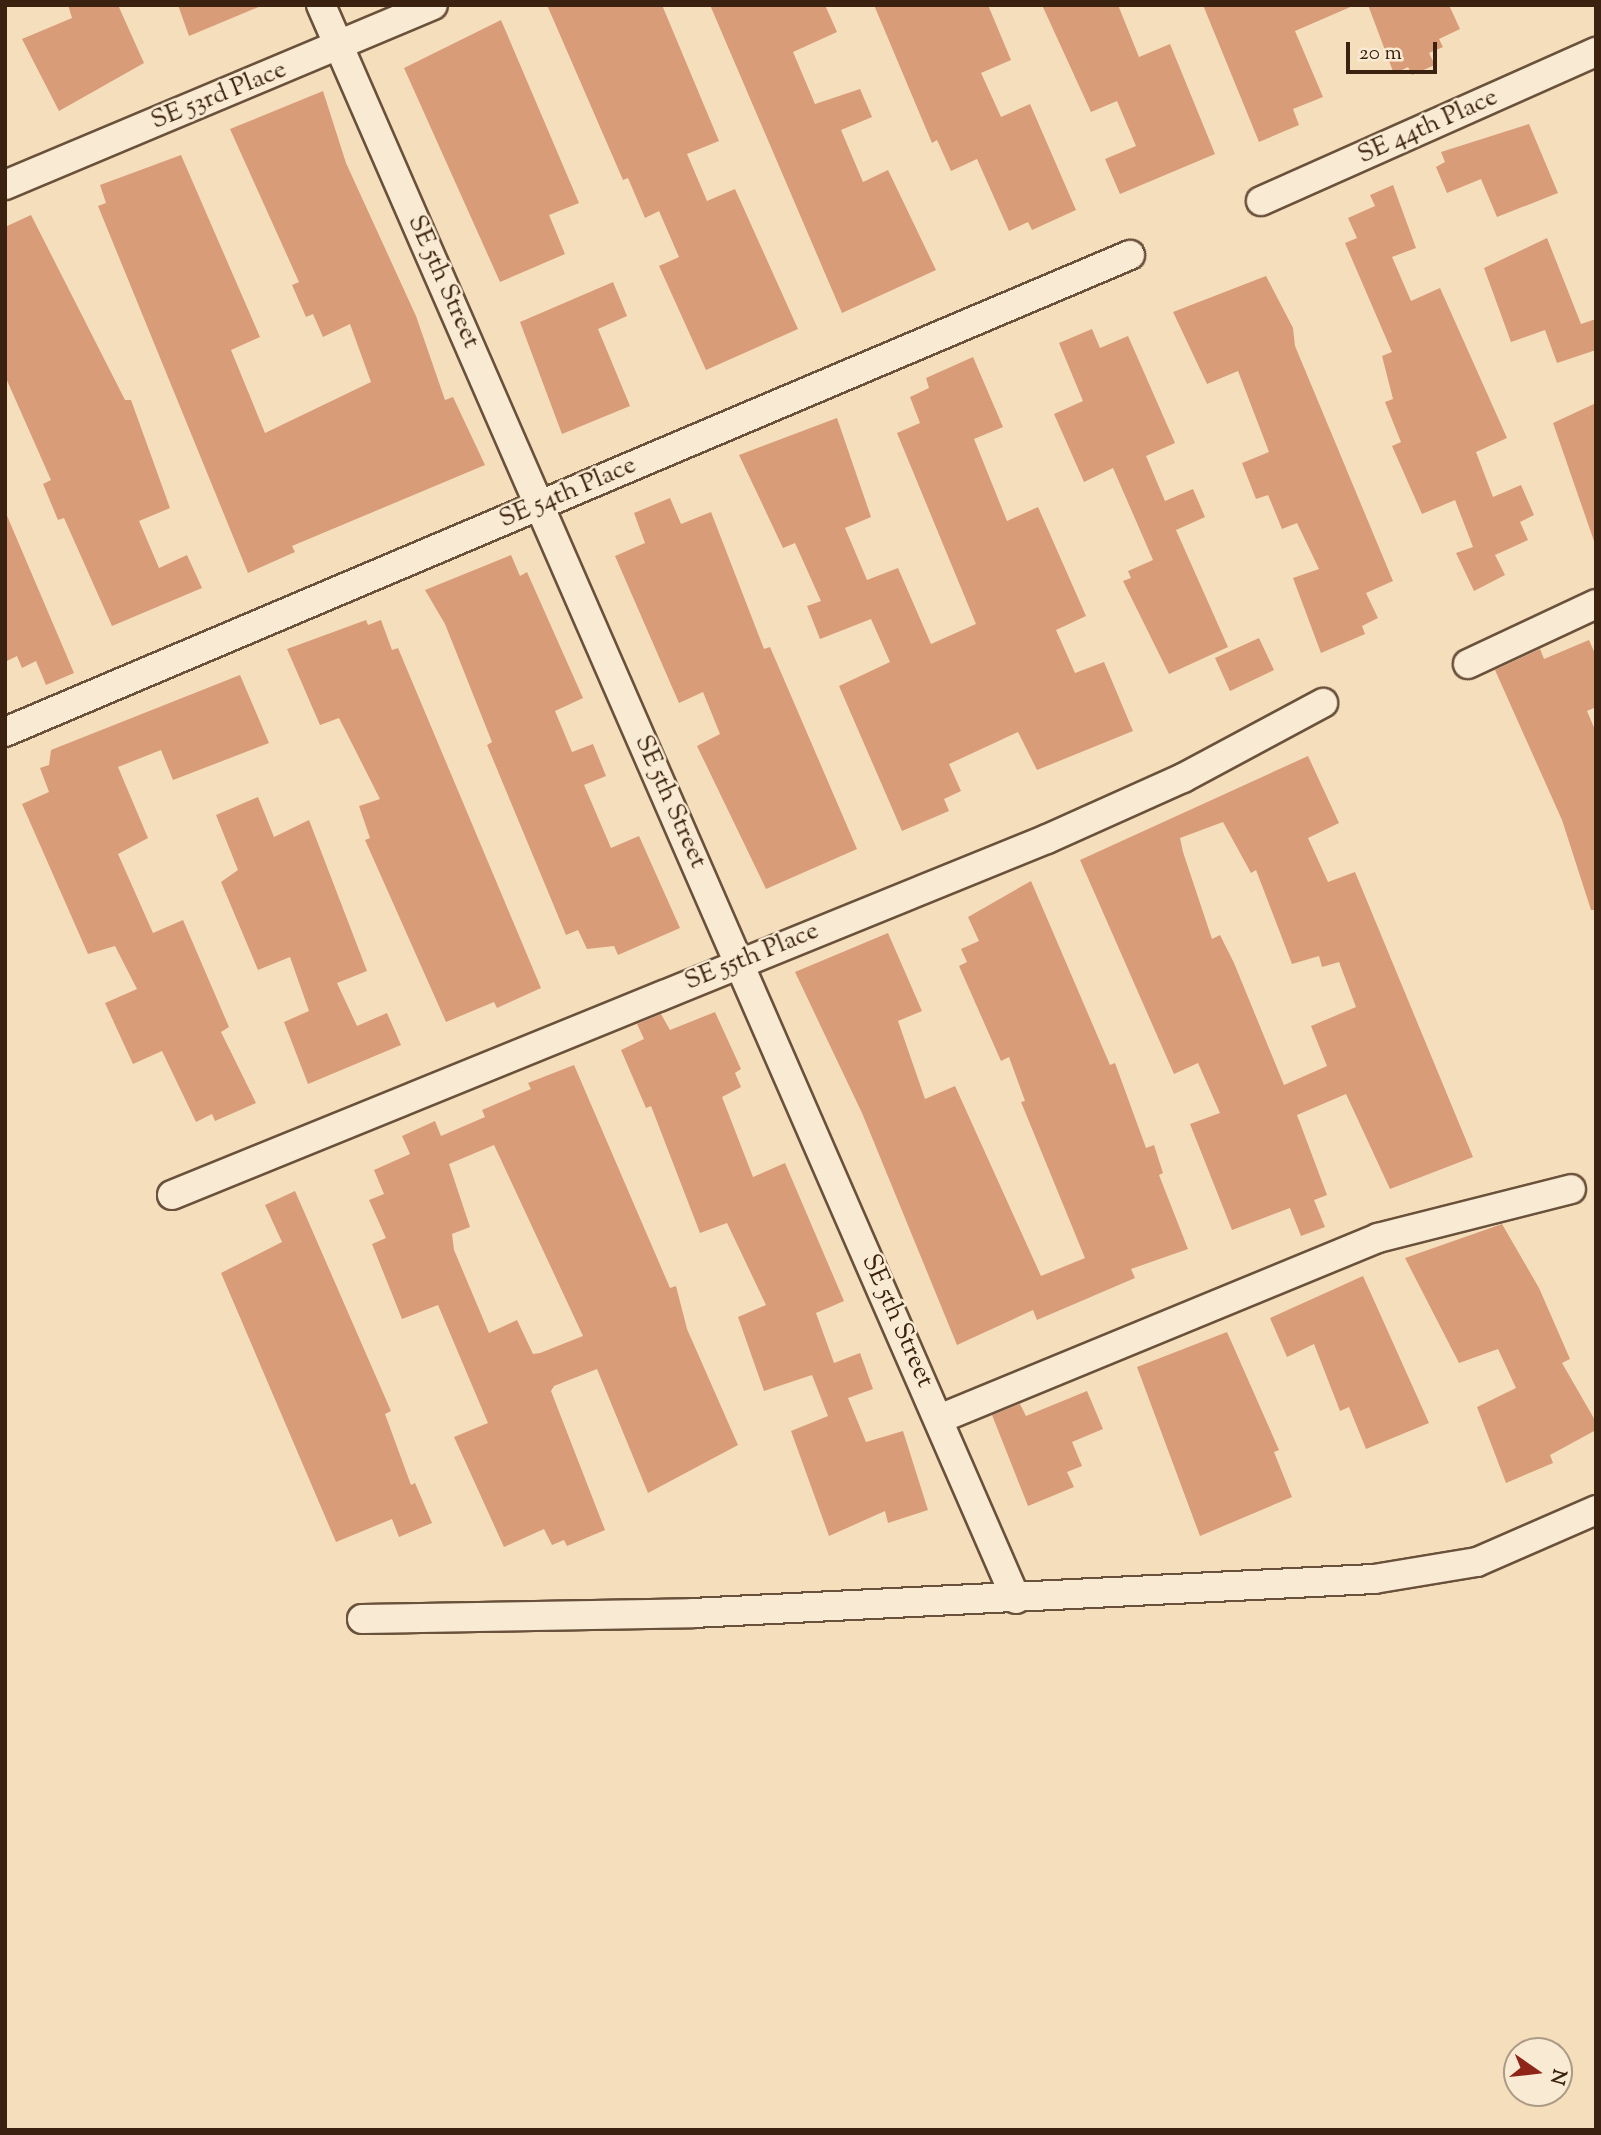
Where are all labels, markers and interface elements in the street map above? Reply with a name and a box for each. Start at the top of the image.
scale bar [1349,28,1440,72]
text: 20 m [1359,39,1402,69]
street label: SE 53rd Place [147,55,291,137]
street label: SE 44th Place [1353,82,1503,172]
street label: SE 5th Street [400,211,486,353]
street label: SE 54th Place [495,450,641,536]
street label: SE 5th Street [627,731,713,873]
street label: SE 55th Place [680,916,824,998]
street label: SE 5th Street [854,1250,940,1392]
north arrow [1503,2037,1573,2107]
text: N [1542,2066,1572,2087]

